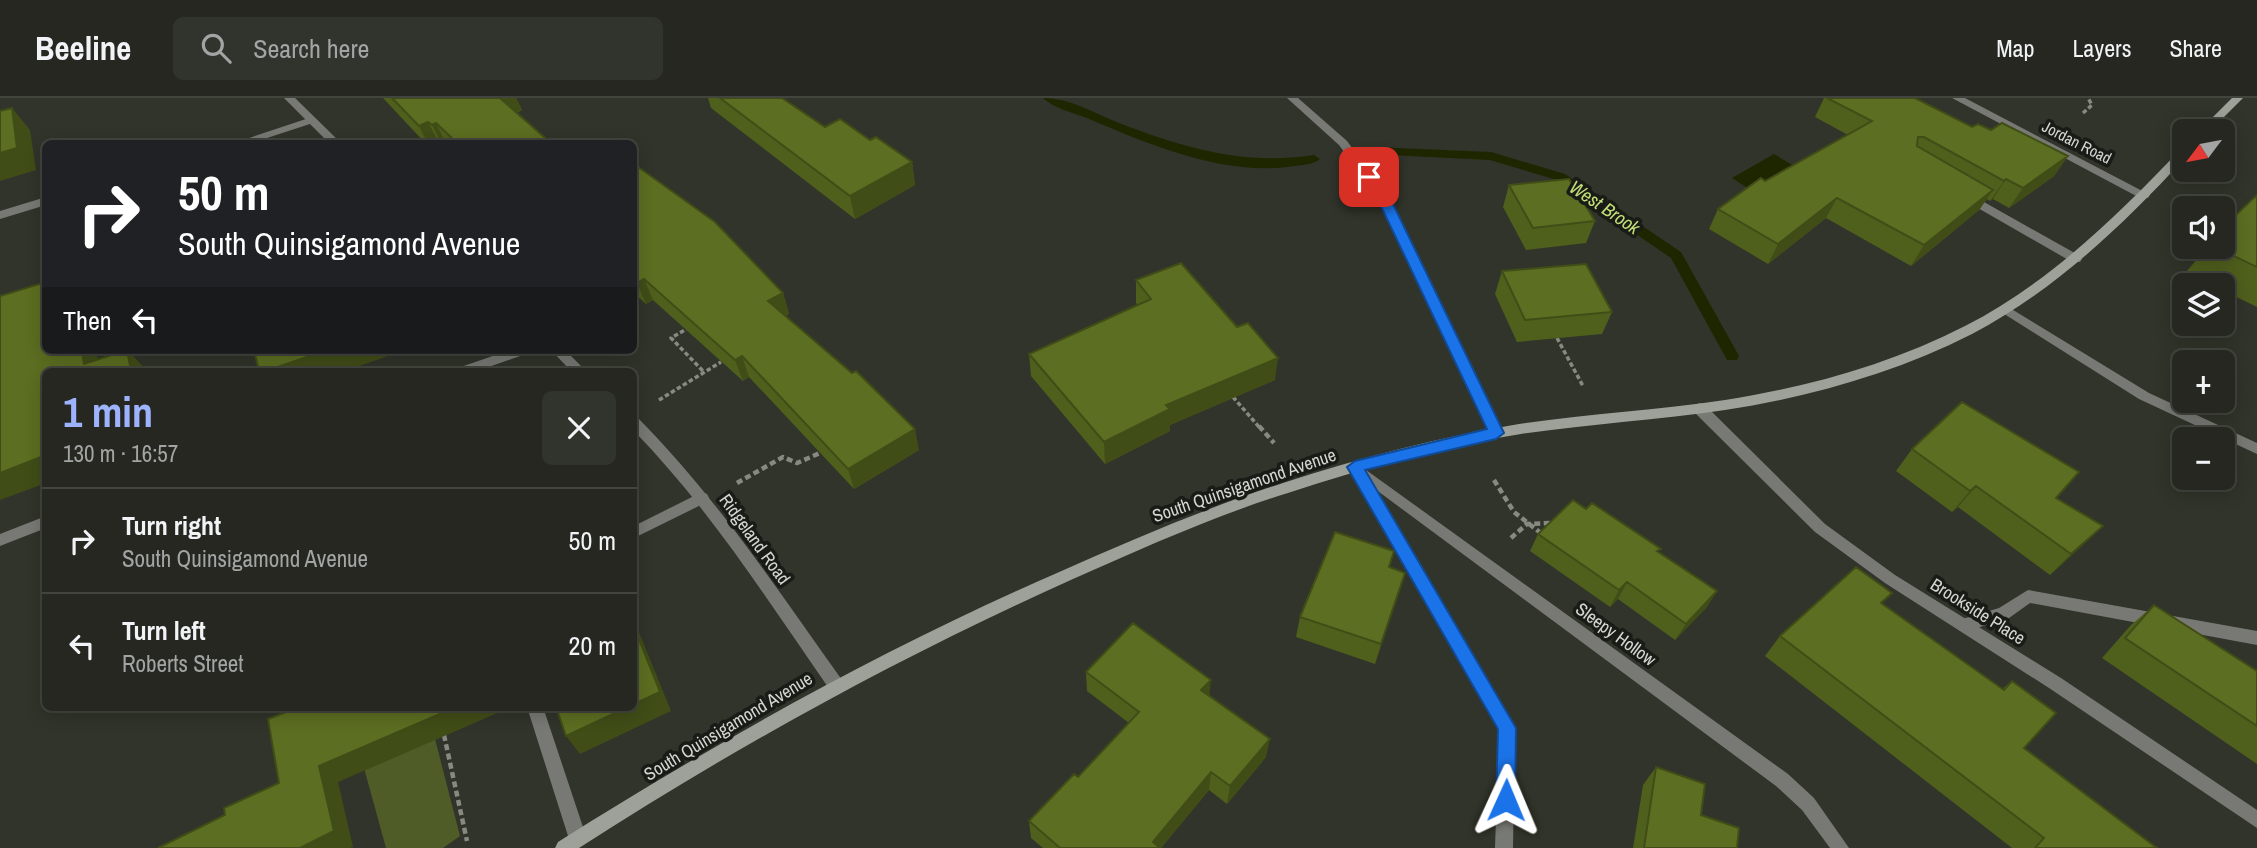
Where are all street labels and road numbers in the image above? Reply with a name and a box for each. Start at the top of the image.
street label: Jordan Road [2039,115,2115,169]
street label: South Quinsigamond Avenue [1149,442,1339,528]
street label: Ridgeland Road [714,489,796,589]
street label: Brookside Place [1926,572,2030,650]
street label: Sleepy Hollow [1571,596,1661,672]
street label: South Quinsigamond Avenue [639,666,817,786]

